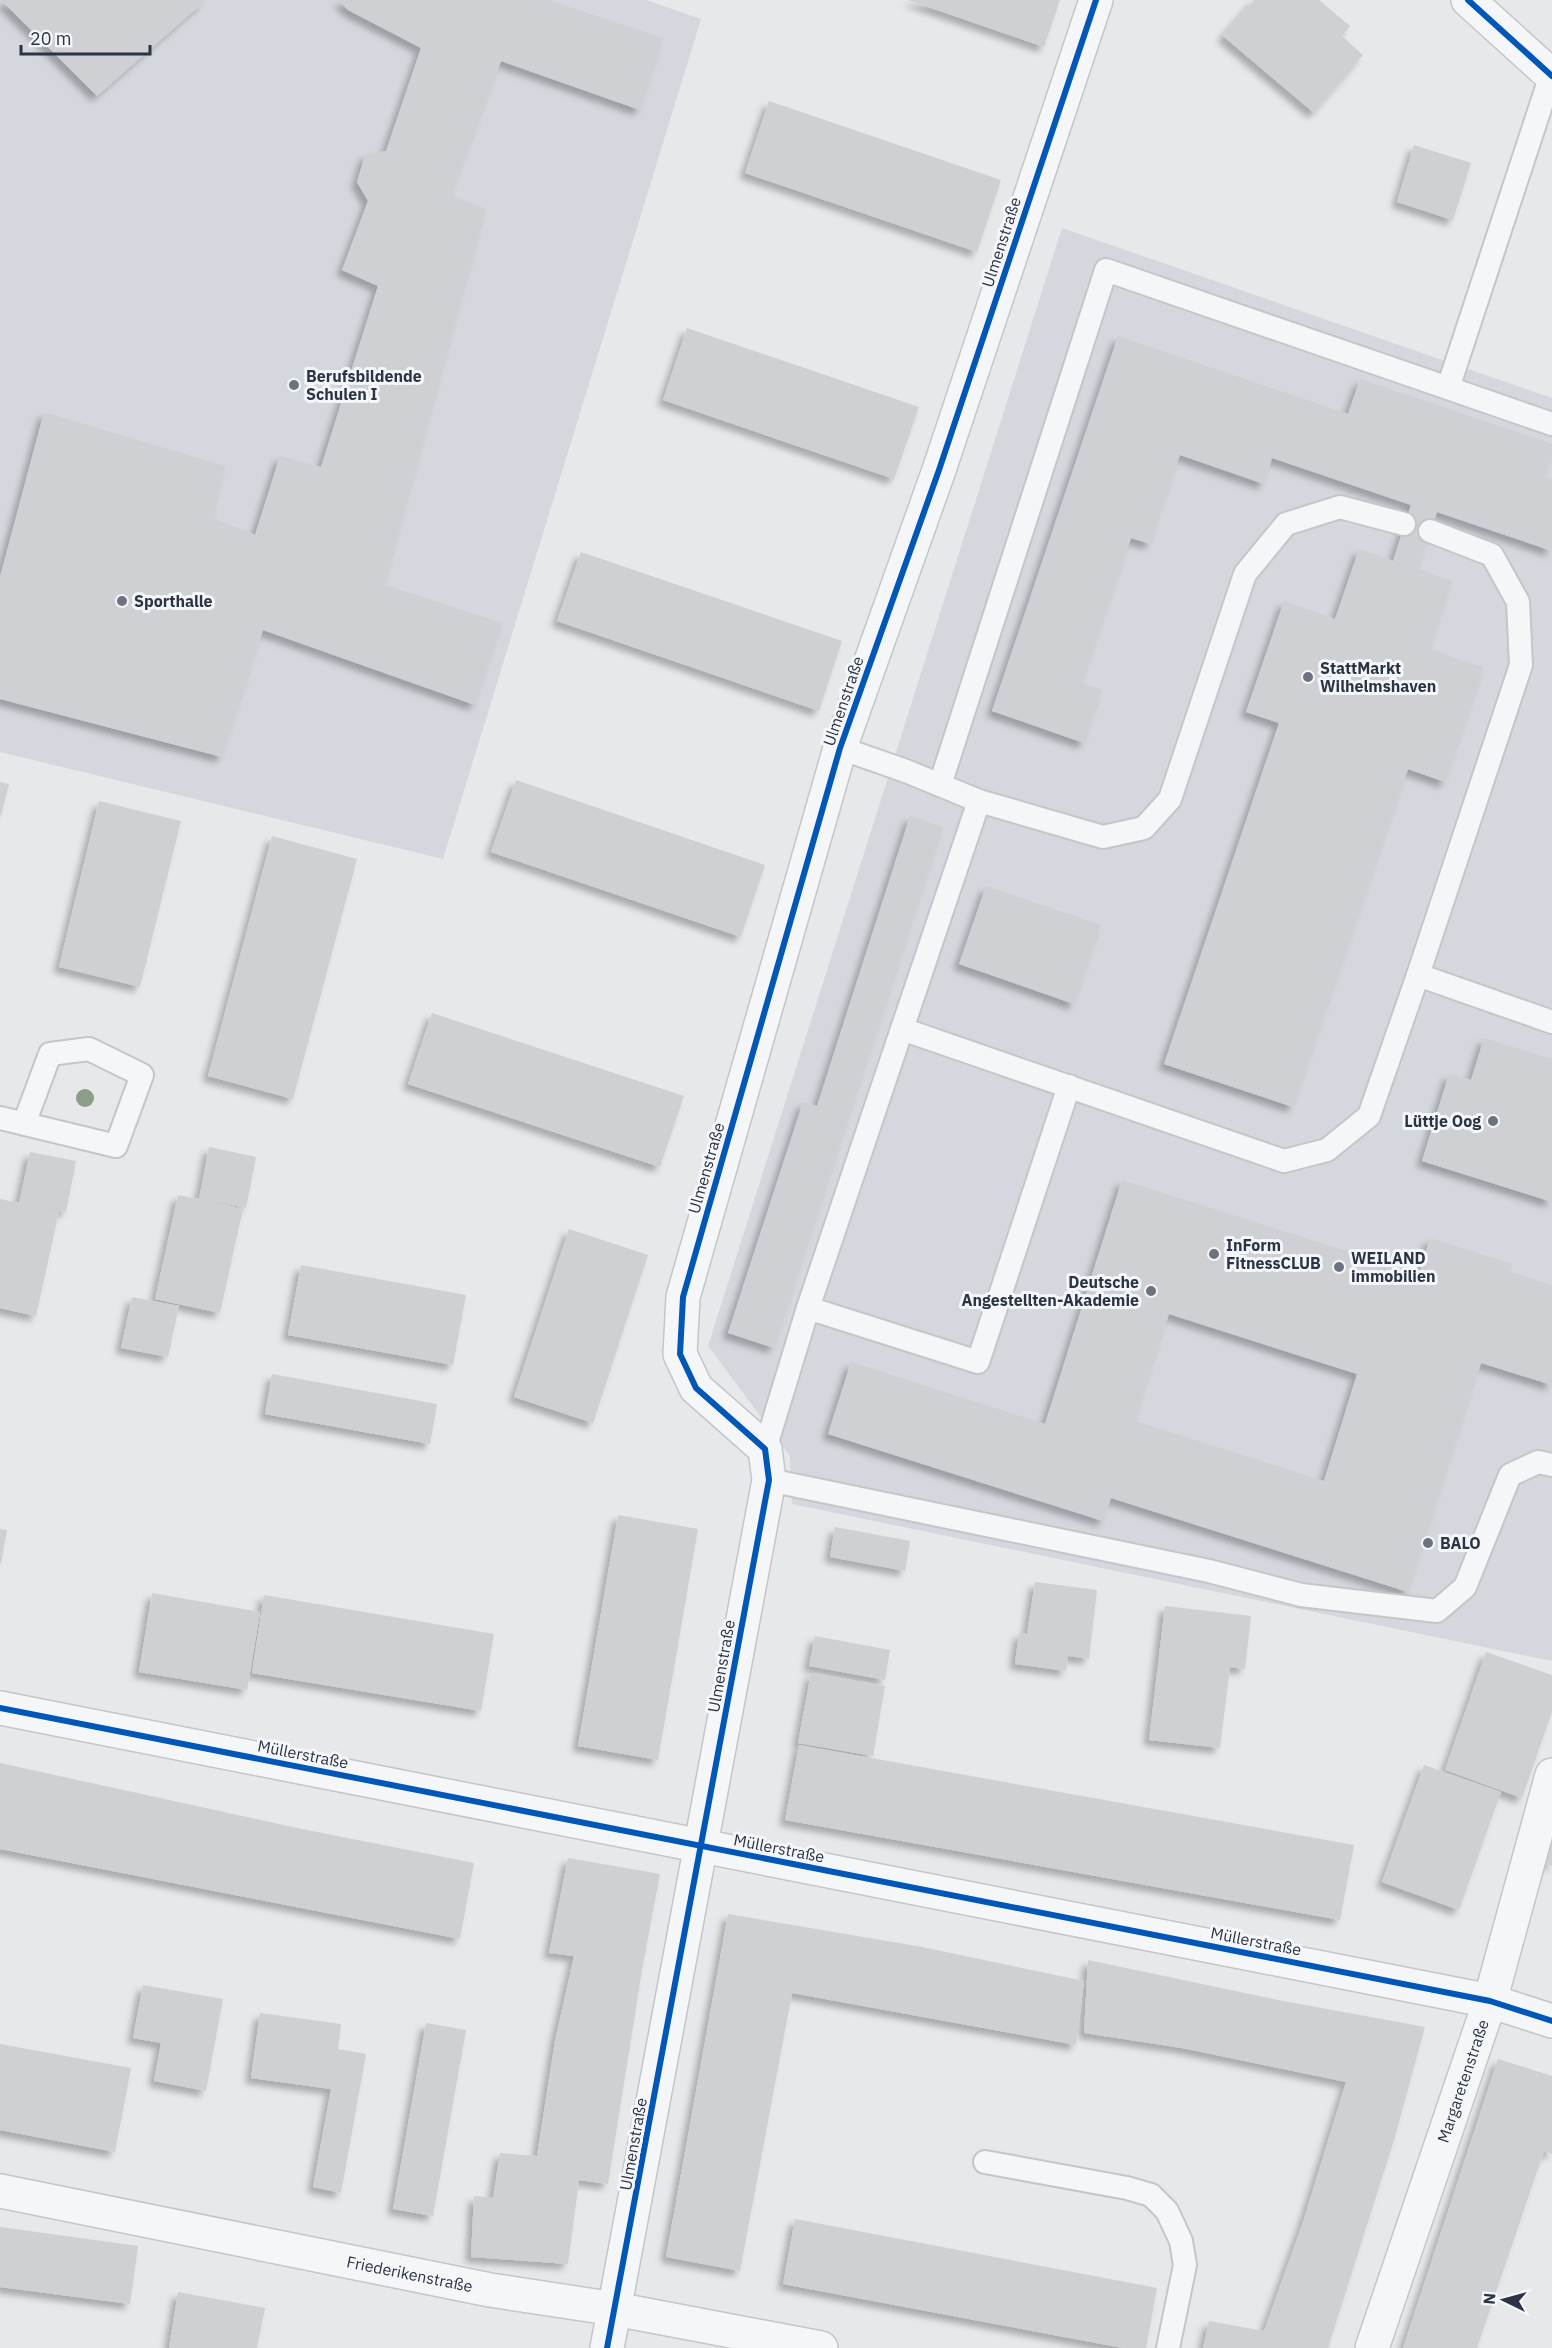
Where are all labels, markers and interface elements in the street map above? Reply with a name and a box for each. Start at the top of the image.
scale bar [21,18,150,56]
text: 20 m [30,27,72,50]
street label: Ulmenstraße [977,194,1025,290]
place label: Berufsbildende Schulen I [306,366,422,404]
marker: Berufsbildende Schulen I [287,378,301,392]
place label: Sporthalle [134,591,213,611]
marker: Sporthalle [115,594,129,608]
street label: Ulmenstraße [818,653,868,749]
place label: StattMarkt Wilhelmshaven [1320,658,1436,696]
marker: StattMarkt Wilhelmshaven [1301,670,1315,684]
place label: Lüttje Oog [1404,1111,1481,1131]
marker: Lüttje Oog [1486,1114,1500,1128]
street label: Ulmenstraße [683,1120,729,1216]
place label: InForm FitnessCLUB [1226,1235,1321,1273]
marker: InForm FitnessCLUB [1207,1247,1221,1261]
place label: WEILAND immobilien [1351,1248,1435,1286]
marker: WEILAND immobilien [1332,1260,1346,1274]
place label: Deutsche Angestellten-Akademie [962,1272,1139,1310]
marker: Deutsche Angestellten-Akademie [1144,1284,1158,1298]
place label: BALO [1440,1533,1481,1553]
marker: BALO [1421,1536,1435,1550]
street label: Ulmenstraße [703,1618,739,1714]
street label: Müllerstraße [256,1735,350,1773]
street label: Müllerstraße [732,1829,826,1867]
street label: Müllerstraße [1209,1922,1303,1960]
street label: Margaretenstraße [1433,2017,1493,2145]
street label: Ulmenstraße [615,2096,651,2192]
street label: Friederikenstraße [345,2251,475,2296]
north arrow [1474,2270,1534,2330]
text: N [1479,2292,1500,2305]

